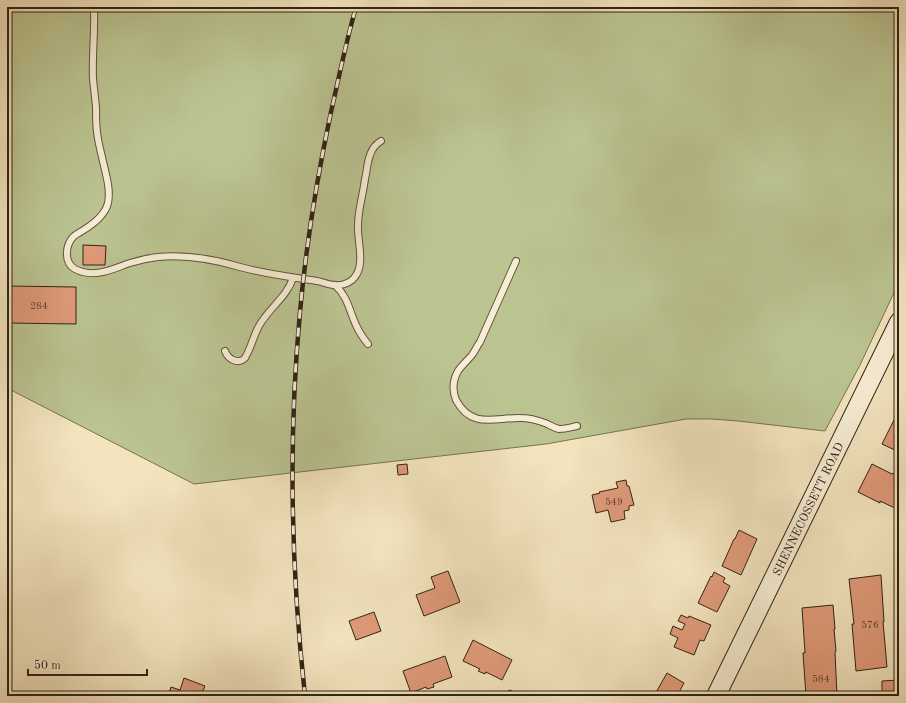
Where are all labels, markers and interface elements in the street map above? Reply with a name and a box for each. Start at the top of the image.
house number: 284 [30,301,48,311]
street label: SHENNECOSSETT ROAD [771,441,846,578]
house number: 549 [605,497,623,507]
house number: 576 [861,620,879,630]
scale bar [28,651,147,677]
text: 50 m [34,659,61,672]
house number: 584 [812,674,830,684]

